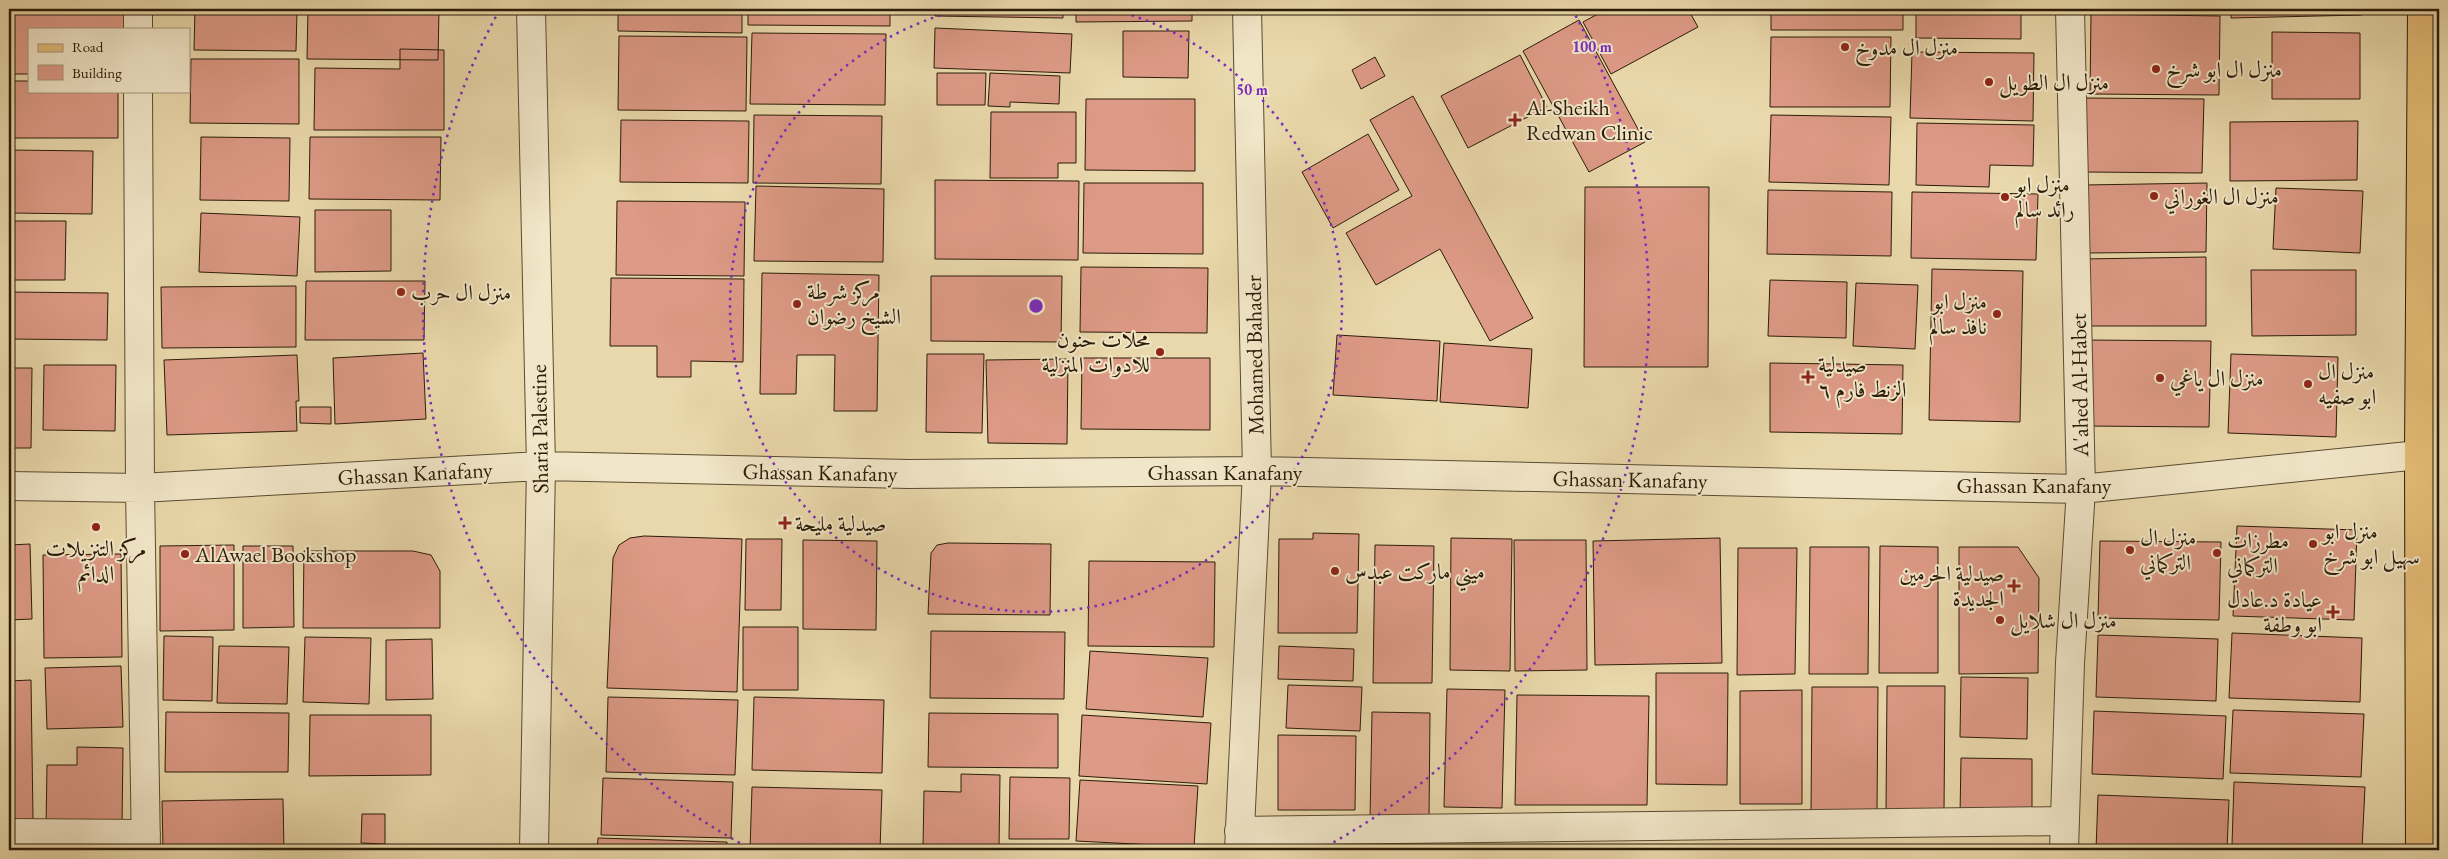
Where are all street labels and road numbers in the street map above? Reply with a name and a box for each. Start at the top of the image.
street label: Mohamed Bahader [1239,274,1270,435]
street label: A'ahed Al-Habet [2064,313,2095,458]
street label: Sharia Palestine [524,364,555,494]
street label: Ghassan Kanafany [337,455,493,492]
street label: Ghassan Kanafany [742,457,898,488]
street label: Ghassan Kanafany [1148,458,1303,487]
street label: Ghassan Kanafany [1552,464,1708,495]
street label: Ghassan Kanafany [1957,471,2112,500]

